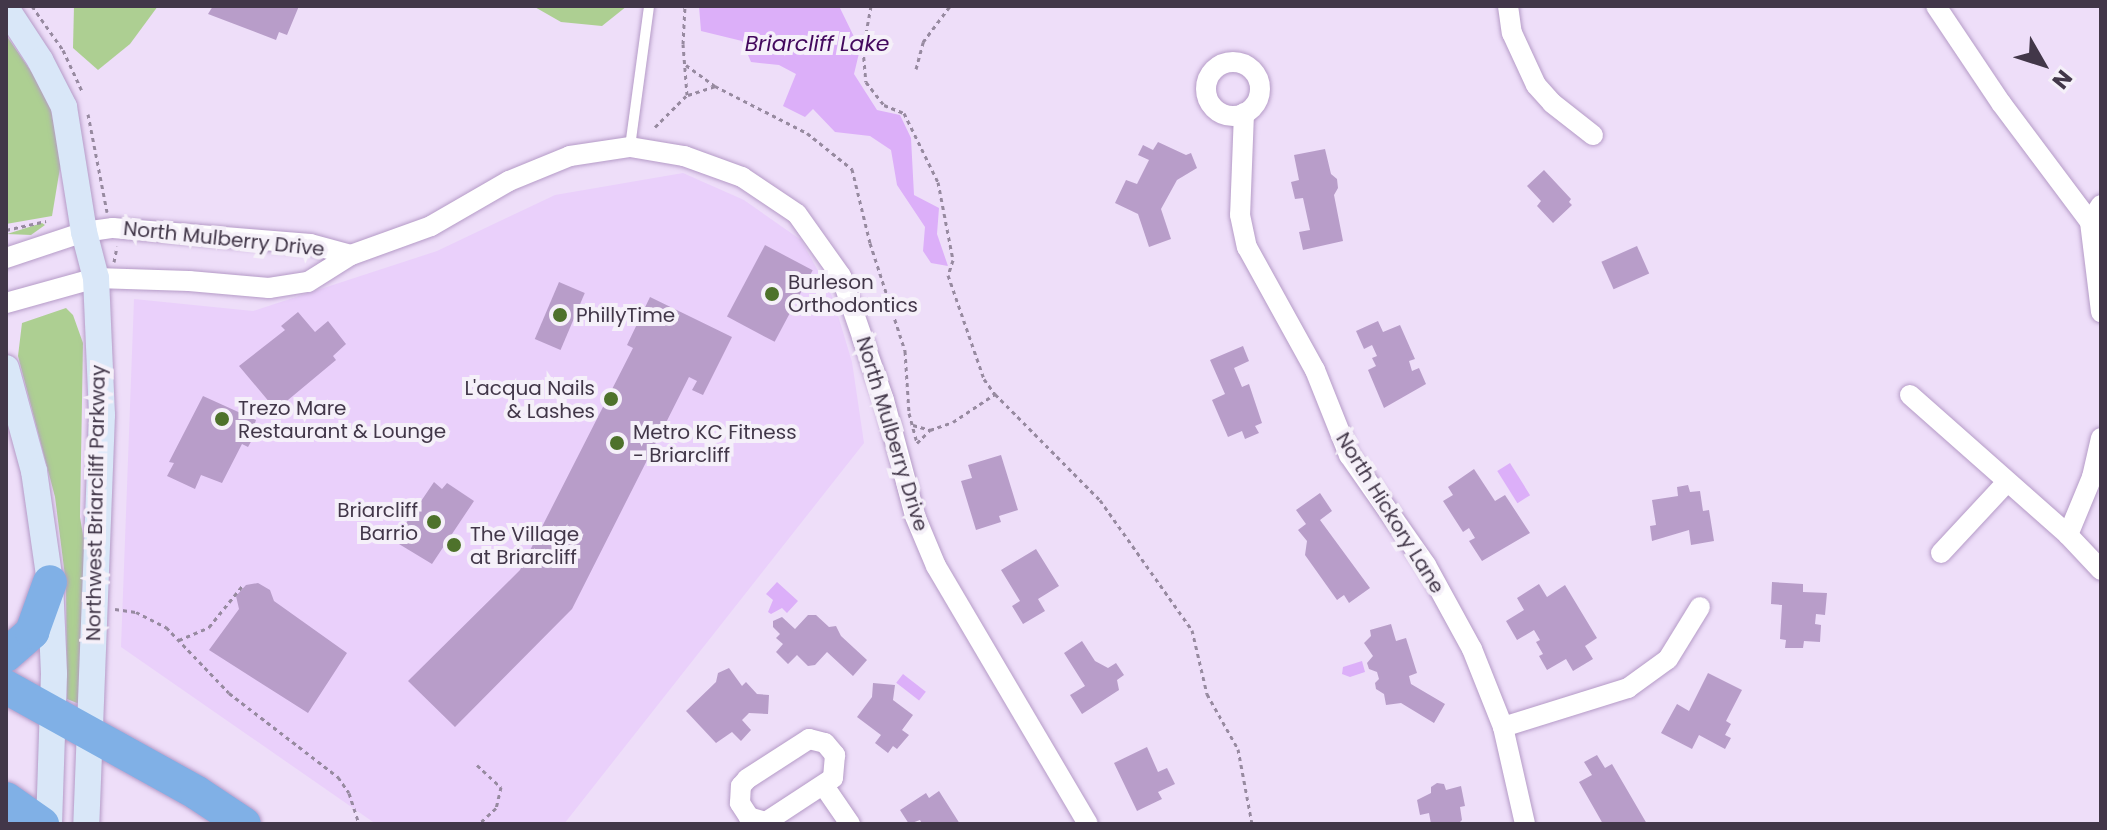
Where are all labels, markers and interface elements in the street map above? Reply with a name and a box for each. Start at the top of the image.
north arrow [2003,24,2083,104]
water label: Briarcliff Lake [745,31,889,57]
text: N [2045,63,2079,96]
street label: North Mulberry Drive [122,216,326,262]
place label: Burleson Orthodontics [788,270,918,317]
marker: Burleson Orthodontics [763,285,781,303]
place label: PhillyTime [576,303,675,327]
marker: PhillyTime [551,306,569,324]
street label: North Mulberry Drive [851,334,933,534]
street label: Northwest Briarcliff Parkway [82,365,110,641]
place label: L'acqua Nails & Lashes [464,376,595,423]
marker: L'acqua Nails & Lashes [602,390,620,408]
place label: Trezo Mare Restaurant & Lounge [238,396,446,443]
marker: Trezo Mare Restaurant & Lounge [213,410,231,428]
place label: Metro KC Fitness - Briarcliff [633,420,797,467]
street label: North Hickory Lane [1331,428,1449,598]
marker: Metro KC Fitness - Briarcliff [608,434,626,452]
place label: Briarcliff Barrio [337,498,418,545]
marker: Briarcliff Barrio [425,513,443,531]
place label: The Village at Briarcliff [470,522,579,569]
marker: The Village at Briarcliff [445,536,463,554]

